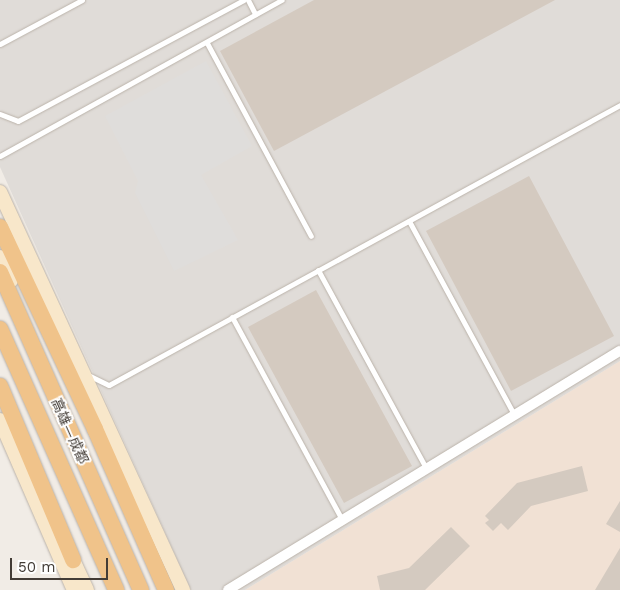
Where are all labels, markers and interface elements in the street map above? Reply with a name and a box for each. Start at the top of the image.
street label: 高雄—成都 [48,396,92,466]
scale bar [12,548,110,580]
text: 50 m [18,558,55,576]

